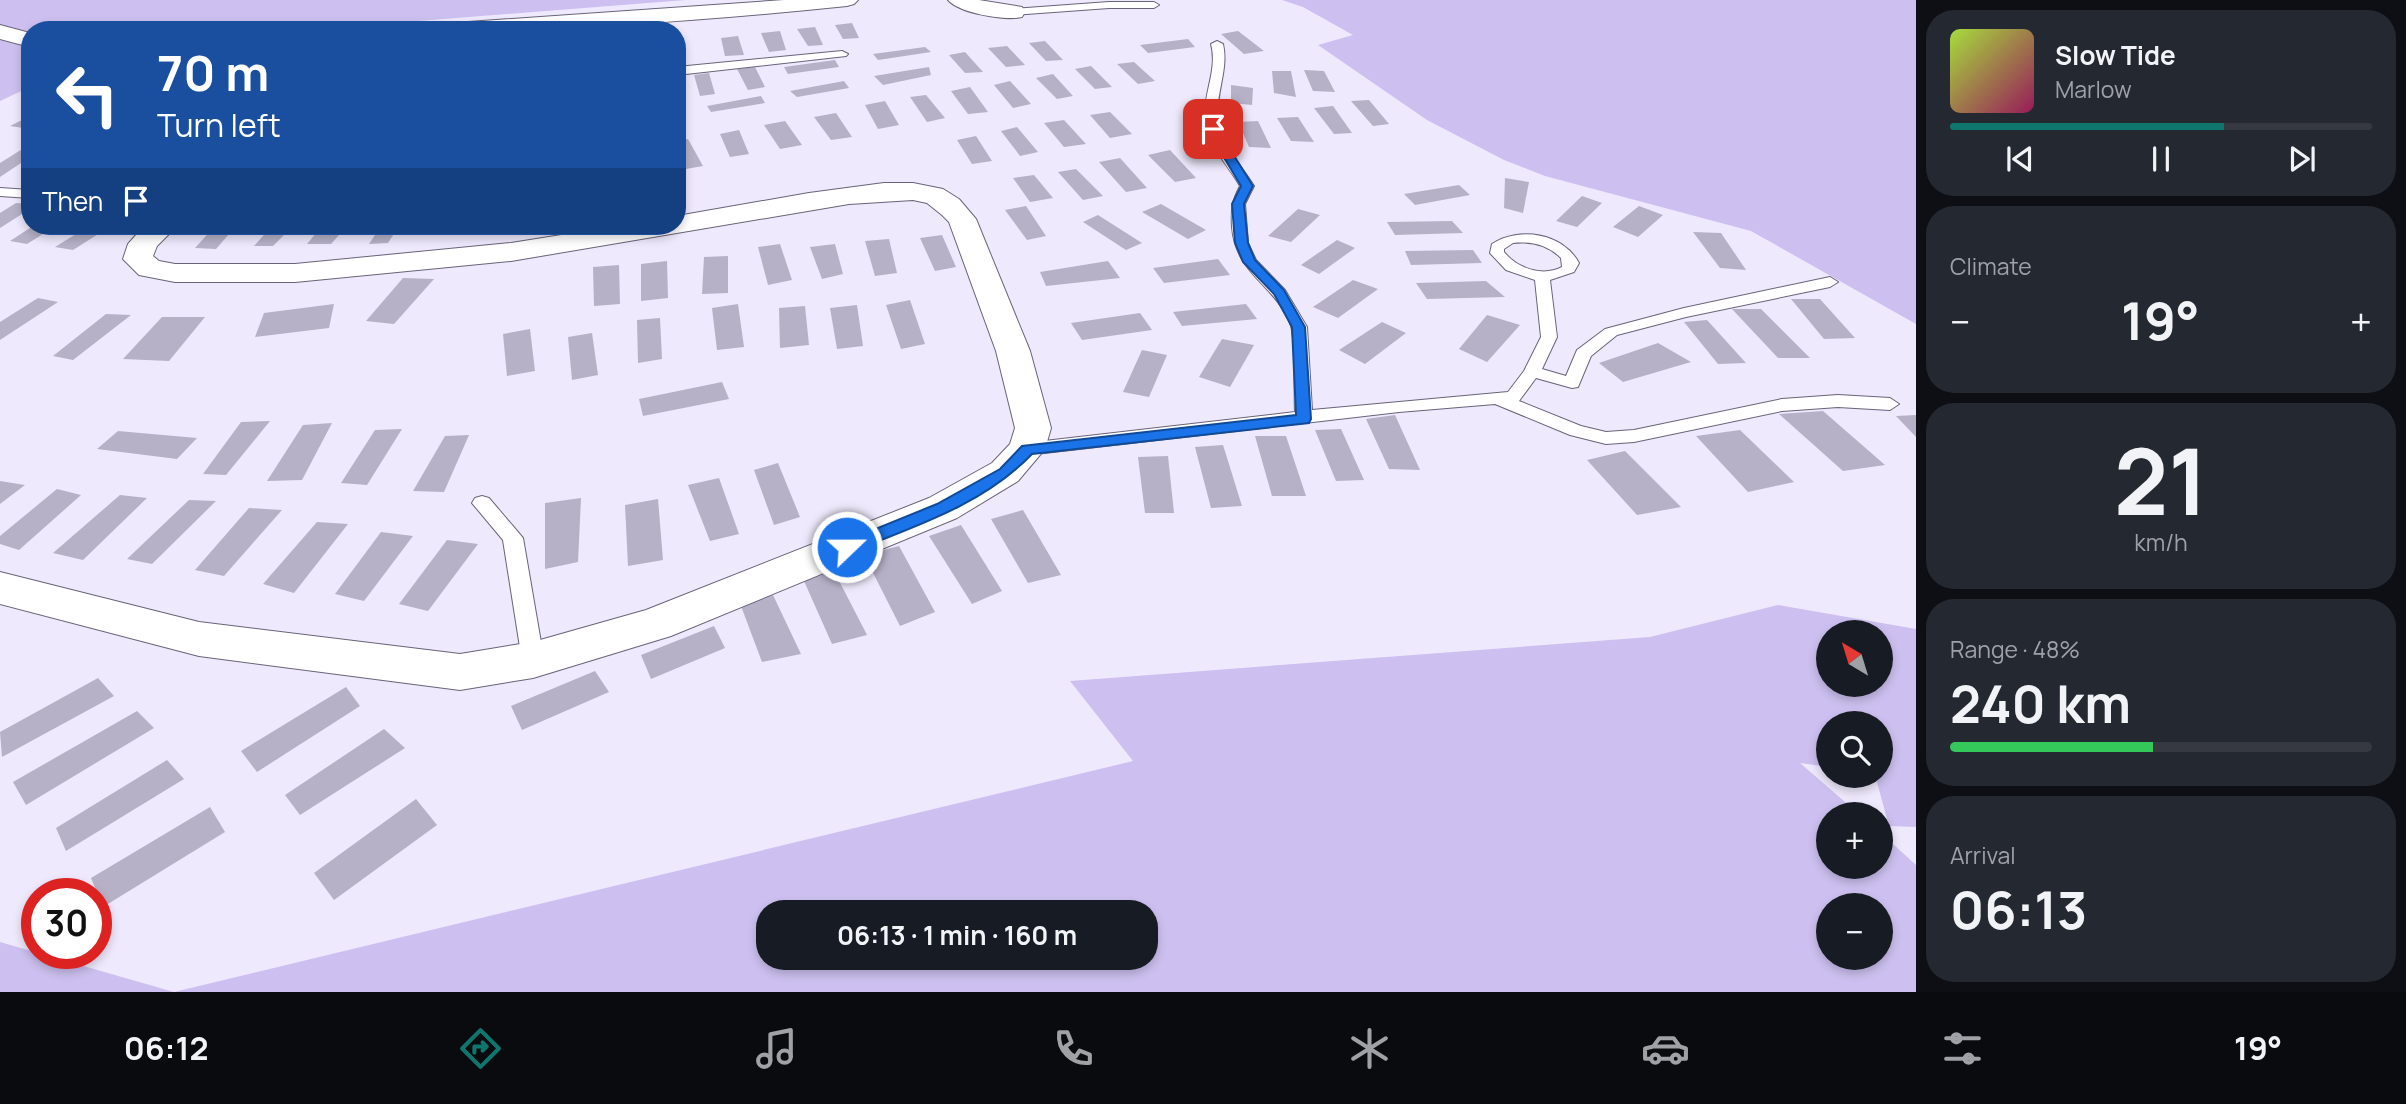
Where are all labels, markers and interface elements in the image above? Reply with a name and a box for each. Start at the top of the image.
text: Slow Tide [2055,37,2176,73]
text: 70 m [157,39,269,106]
icon: left [42,49,133,140]
text: Marlow [2055,73,2132,105]
pin [1183,99,1243,159]
text: Turn left [157,103,281,147]
icon: arrive [1194,110,1232,148]
icon: previous [2001,140,2039,178]
icon: pause [2142,140,2180,178]
icon: next [2283,140,2321,178]
icon: arrive [117,182,155,220]
text: Then [42,183,103,219]
text: Climate [1950,250,2032,282]
text: 19° [2121,285,2200,356]
text: − [1950,295,1971,347]
text: + [2350,295,2372,347]
text: 21 [2114,418,2208,542]
position arrow [810,510,884,584]
text: km/h [2134,526,2188,558]
north arrow [1816,620,1894,696]
map controls [1816,620,1893,970]
text: Range · 48% [1950,633,2080,665]
text: 240 km [1950,668,2131,739]
button: search [1816,711,1893,788]
button: + [1816,802,1893,879]
text: Arrival [1950,839,2016,871]
text: 06:13 [1950,874,2087,945]
speed limit sign: 30 [21,878,112,969]
button: − [1816,893,1893,970]
text: 06:13 · 1 min · 160 m [837,917,1077,953]
icon: directions [456,1024,505,1073]
icon: music [752,1024,801,1073]
icon: phone [1049,1024,1098,1073]
icon: climate [1345,1024,1394,1073]
icon: car [1641,1024,1690,1073]
icon: filters [1938,1024,1987,1073]
text: 06:12 [124,1026,209,1070]
text: 19° [2234,1026,2282,1070]

